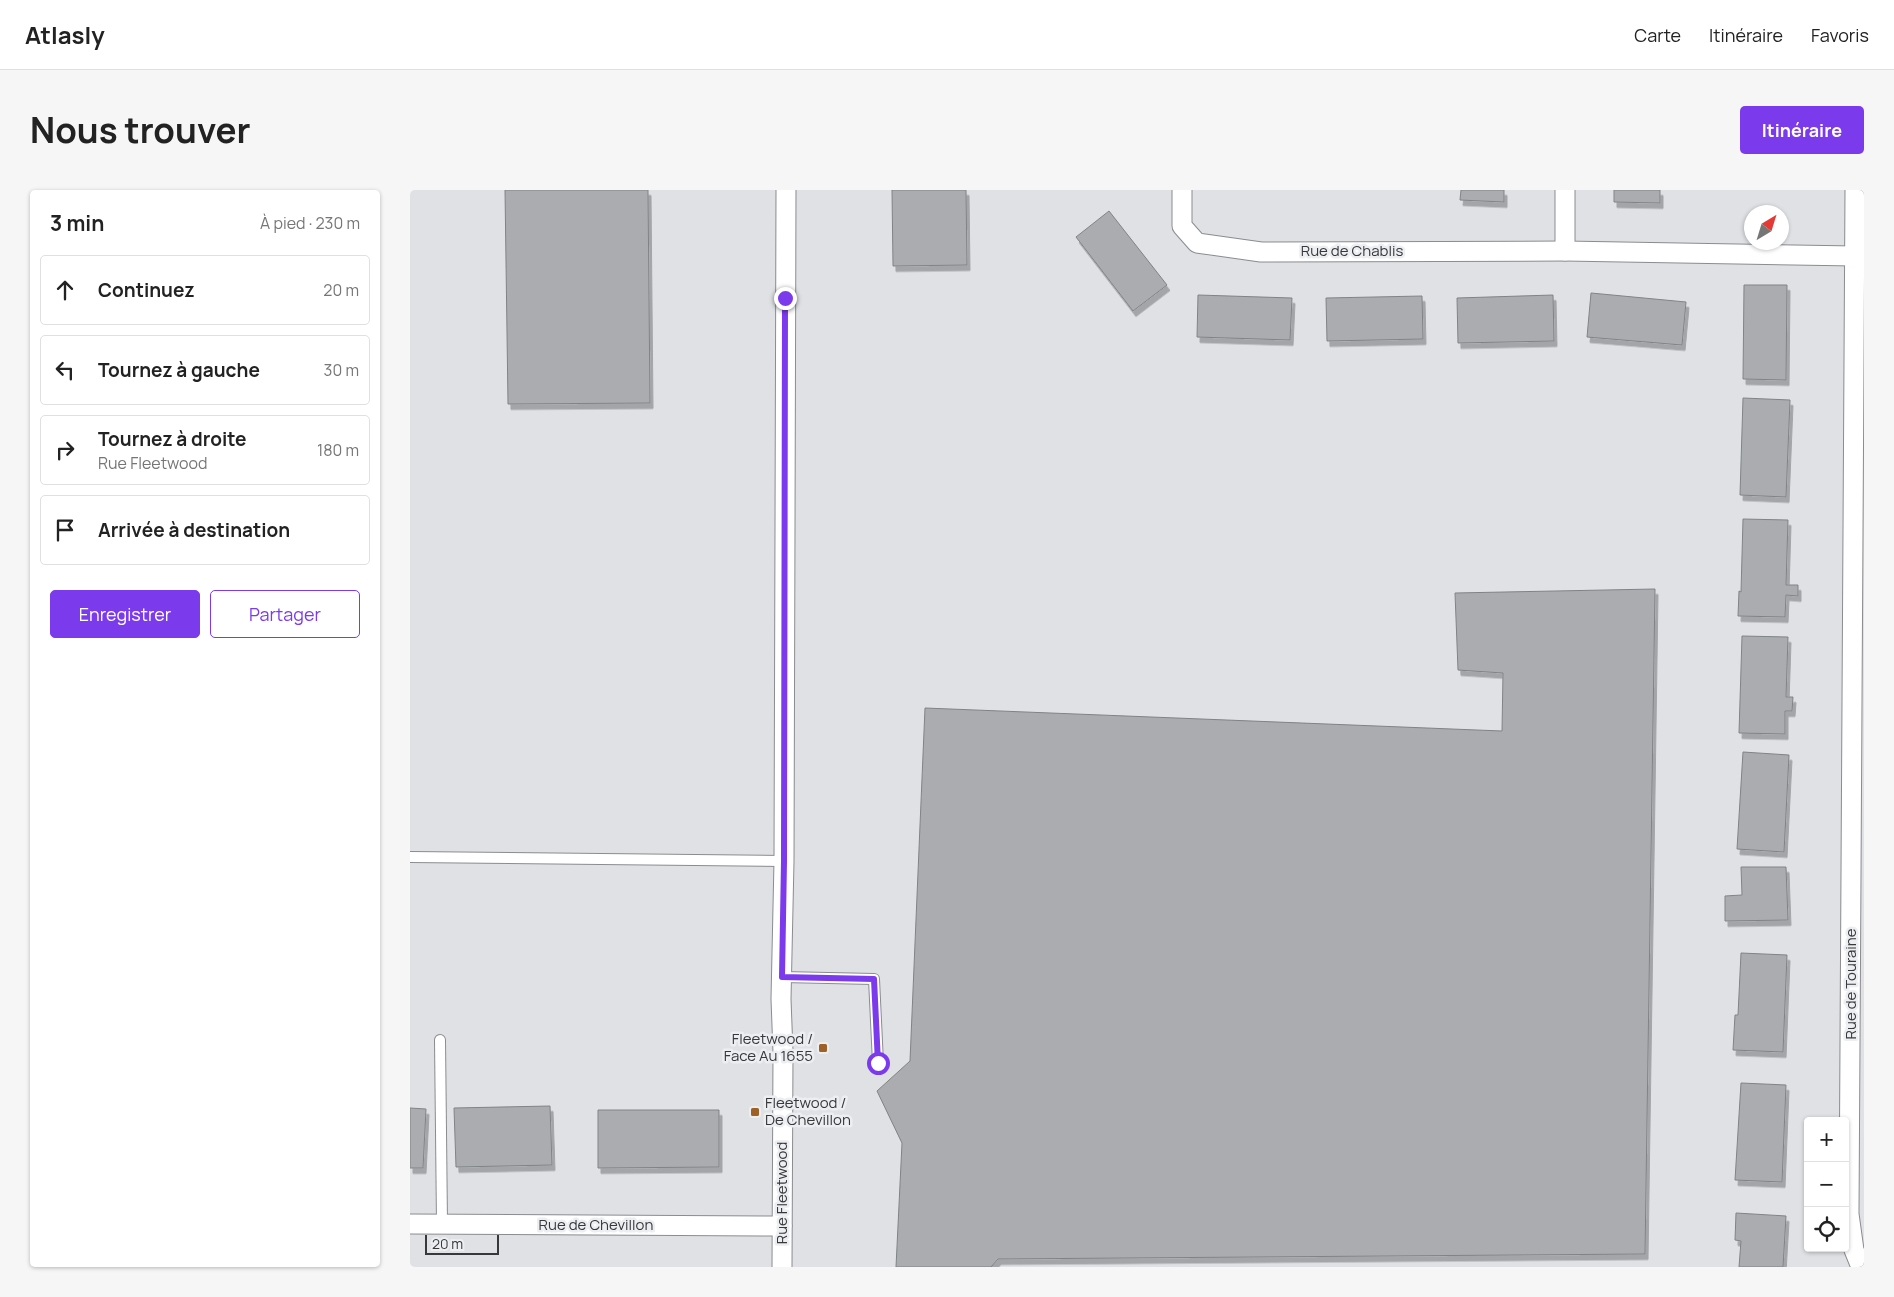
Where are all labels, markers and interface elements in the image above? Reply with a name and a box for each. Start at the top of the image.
text: Atlasly [25,18,105,51]
text: Carte [1634,23,1681,47]
text: Itinéraire [1709,23,1783,47]
text: Favoris [1811,23,1869,47]
text: Nous trouver [30,106,251,154]
button: Itinéraire [1740,106,1864,154]
north arrow [1744,205,1789,250]
text: 3 min [50,209,104,237]
text: À pied · 230 m [260,212,360,234]
street label: Rue de Chablis [1301,240,1403,261]
icon: ahead [51,276,79,304]
text: Continuez [98,277,195,303]
text: 20 m [323,279,359,301]
route end [774,287,797,310]
icon: left [51,356,79,384]
text: Tournez à gauche [98,357,260,383]
text: 30 m [324,359,359,381]
text: Tournez à droite [98,426,246,452]
icon: right [51,436,79,464]
text: 180 m [317,439,359,461]
text: Rue Fleetwood [98,452,207,474]
icon: arrive [51,516,79,544]
text: Arrivée à destination [98,517,290,543]
button: Enregistrer [50,590,200,638]
button: Partager [210,590,360,638]
street label: Rue de Touraine [1840,928,1861,1039]
place label: Fleetwood / Face Au 1655 [724,1028,813,1066]
marker: Fleetwood / Face Au 1655 [817,1042,829,1054]
route start [867,1052,890,1075]
place label: Fleetwood / De Chevillon [765,1092,851,1130]
marker: Fleetwood / De Chevillon [749,1106,761,1118]
map controls [1804,1117,1849,1252]
button: + [1804,1117,1849,1162]
street label: Rue Fleetwood [771,1142,792,1244]
button: − [1804,1162,1849,1207]
button: locate [1804,1207,1849,1252]
street label: Rue de Chevillon [539,1214,653,1235]
scale bar [425,1232,499,1255]
text: 20 m [432,1234,463,1253]

